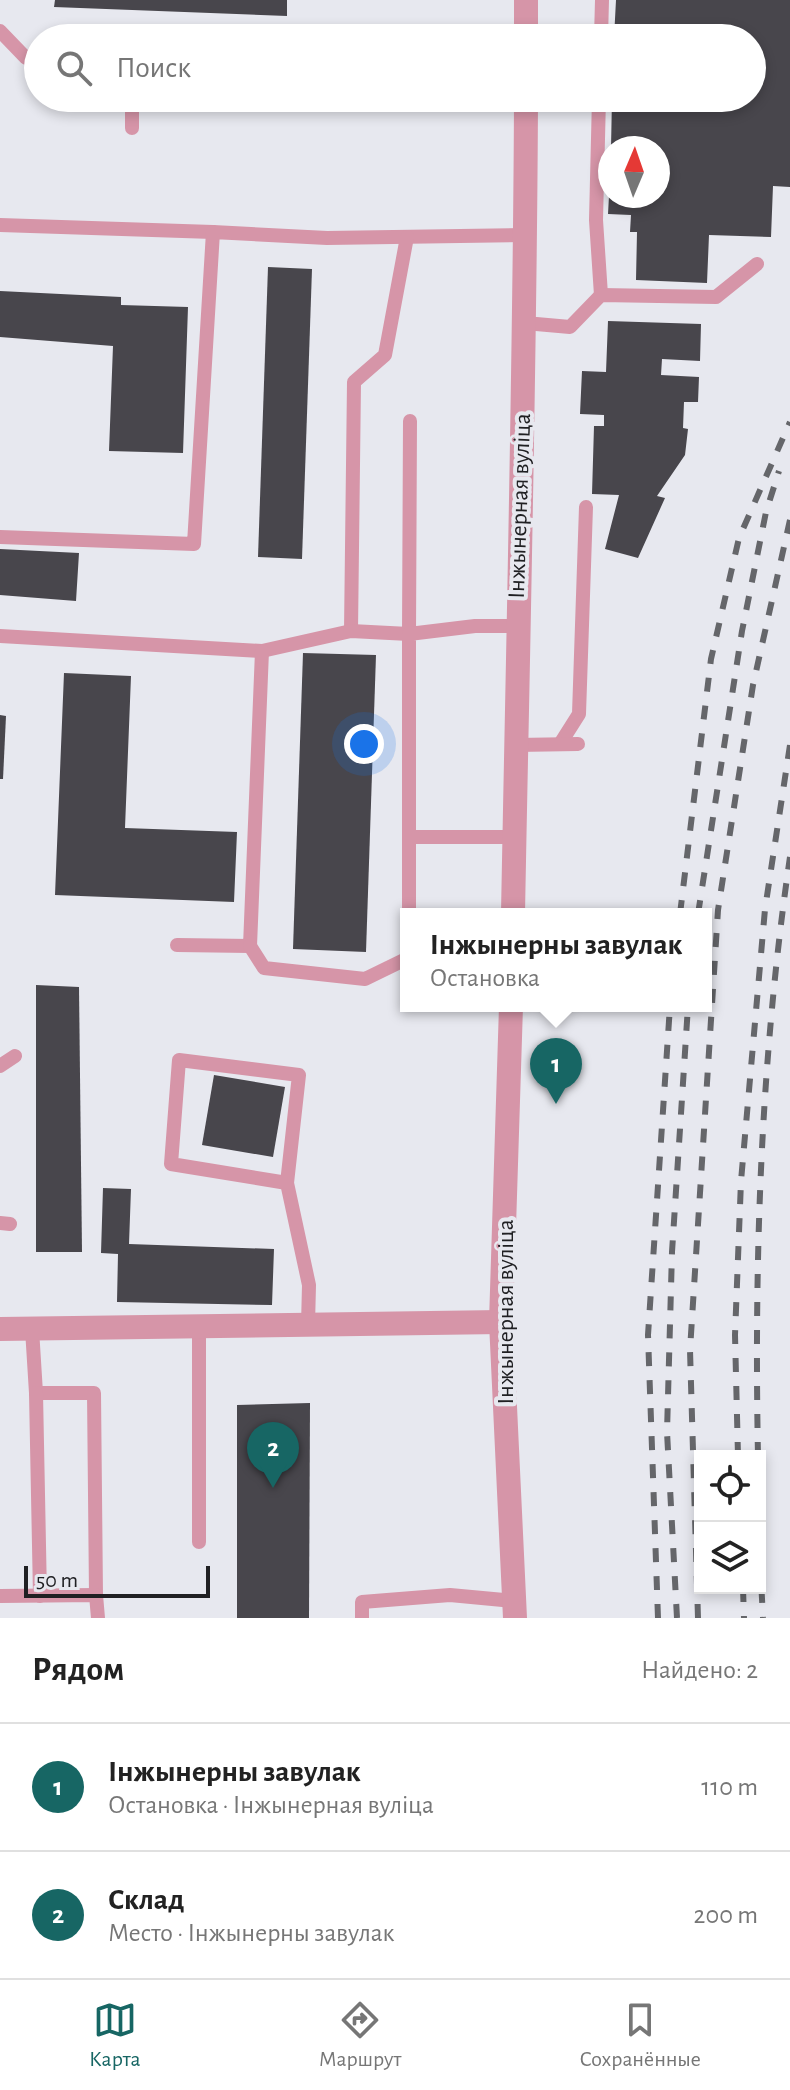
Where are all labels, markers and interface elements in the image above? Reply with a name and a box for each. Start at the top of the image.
search box [24,24,766,112]
icon: search [52,46,96,90]
text: Поиск [116,53,191,83]
north arrow [598,136,670,208]
street label: Інжынерная вуліца [505,413,535,599]
your location [344,724,384,764]
popup [400,908,712,1012]
text: Інжынерны завулак [430,930,682,960]
text: Остановка [430,965,540,991]
pin: 1 [530,1038,582,1104]
street label: Інжынерная вуліца [494,1219,518,1405]
pin: 2 [247,1422,299,1488]
map controls [694,1450,766,1594]
button: locate [694,1450,766,1522]
button: layers [694,1522,766,1594]
scale bar [24,1562,210,1598]
text: 50 m [36,1569,78,1591]
text: Рядом [32,1653,124,1687]
text: Найдено: 2 [641,1657,758,1683]
text: Інжынерны завулак [108,1757,361,1787]
text: 1 [53,1774,63,1800]
text: 110 m [701,1774,758,1800]
text: Остановка · Інжынерная вуліца [108,1792,434,1818]
text: Склад [108,1885,185,1915]
text: 2 [52,1902,64,1928]
text: 200 m [694,1902,758,1928]
text: Место · Інжынерны завулак [108,1920,394,1946]
tab: Карта [89,1998,141,2072]
tab: Маршрут [319,1998,401,2072]
tab: Сохранённые [579,1998,701,2072]

